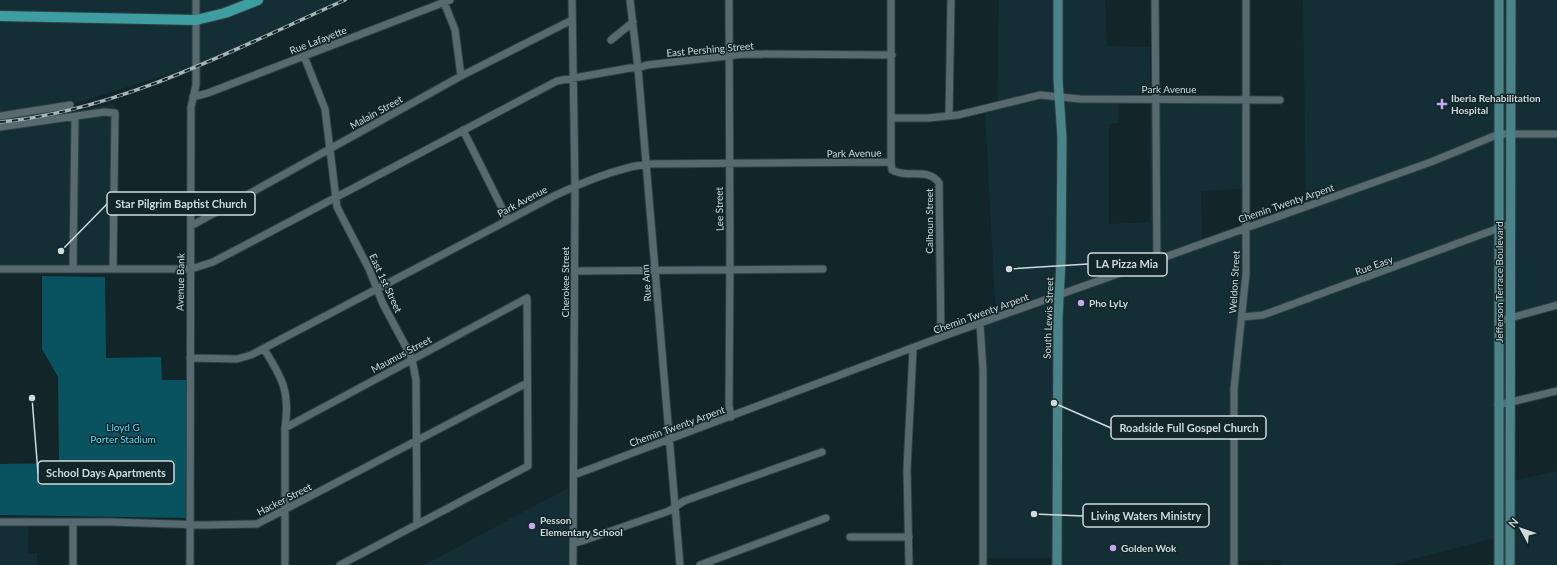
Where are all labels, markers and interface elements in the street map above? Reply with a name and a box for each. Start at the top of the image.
street label: Rue Lafayette [288,24,348,56]
street label: East Pershing Street [666,39,755,59]
street label: Park Avenue [1142,83,1196,95]
street label: Malain Street [348,92,405,131]
place label: Iberia Rehabilitation Hospital [1451,92,1541,116]
marker: Iberia Rehabilitation Hospital [1436,98,1448,110]
street label: Park Avenue [826,147,882,159]
street label: Chemin Twenty Arpent [1236,181,1336,225]
street label: Park Avenue [495,183,549,219]
street label: Lee Street [713,186,725,231]
street label: Calhoun Street [923,188,935,254]
callout: Star Pilgrim Baptist Church [107,192,255,215]
text: Star Pilgrim Baptist Church [115,197,247,210]
street label: Jefferson Terrace Boulevard [1493,221,1505,343]
street label: Cherokee Street [559,246,571,317]
street label: Weldon Street [1226,250,1242,314]
street label: Avenue Bank [173,252,187,311]
street label: East 1st Street [367,252,405,315]
street label: Rue Easy [1353,252,1395,277]
callout: LA Pizza Mia [1088,253,1167,276]
text: LA Pizza Mia [1096,257,1158,270]
street label: Rue Ann [639,264,653,302]
street label: South Lewis Street [1041,276,1055,359]
street label: Chemin Twenty Arpent [932,290,1031,336]
place label: Pho LyLy [1089,297,1129,309]
marker: Pho LyLy [1076,298,1086,308]
street label: Maumus Street [369,333,434,375]
street label: Chemin Twenty Arpent [628,403,727,449]
callout: Roadside Full Gospel Church [1111,416,1266,439]
park label: Lloyd G Porter Stadium [90,421,156,445]
text: Roadside Full Gospel Church [1119,421,1259,434]
callout: School Days Apartments [38,461,174,484]
text: School Days Apartments [46,466,166,479]
street label: Hacker Street [255,480,314,518]
callout: Living Waters Ministry [1083,504,1209,527]
text: Living Waters Ministry [1091,509,1201,522]
north arrow [1501,509,1541,549]
place label: Pesson Elementary School [540,514,623,538]
text: N [1505,515,1521,530]
marker: Pesson Elementary School [527,521,537,531]
place label: Golden Wok [1121,542,1177,554]
marker: Golden Wok [1108,543,1118,553]

